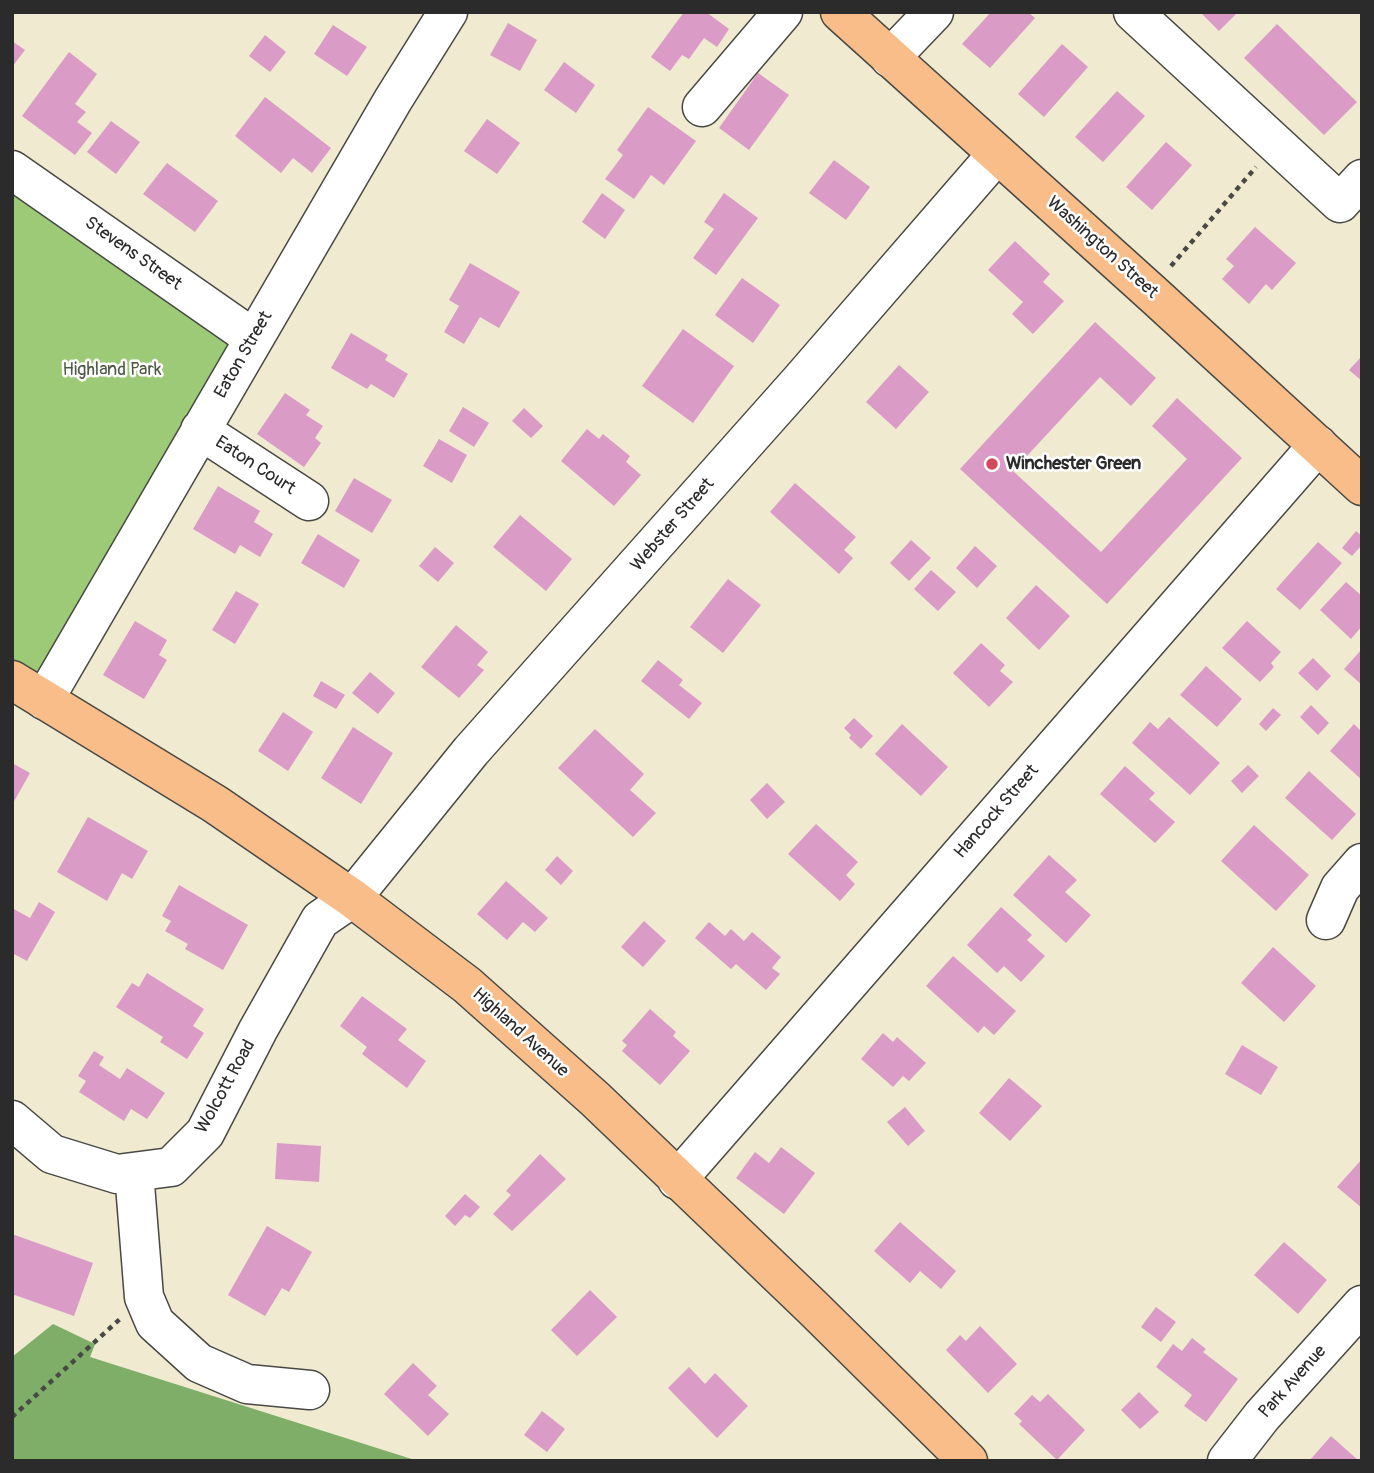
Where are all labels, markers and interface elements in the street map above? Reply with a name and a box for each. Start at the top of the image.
street label: Washington Street [1042,192,1162,304]
street label: Stevens Street [80,213,186,295]
street label: Eaton Street [210,308,278,402]
park label: Highland Park [63,359,161,381]
street label: Eaton Court [211,432,299,500]
place label: Winchester Green [1006,453,1141,475]
marker: Winchester Green [984,456,1000,472]
street label: Webster Street [627,474,719,576]
street label: Hancock Street [950,761,1044,863]
street label: Highland Avenue [467,984,573,1082]
street label: Wolcott Road [191,1036,261,1138]
street label: Park Avenue [1255,1341,1331,1423]

